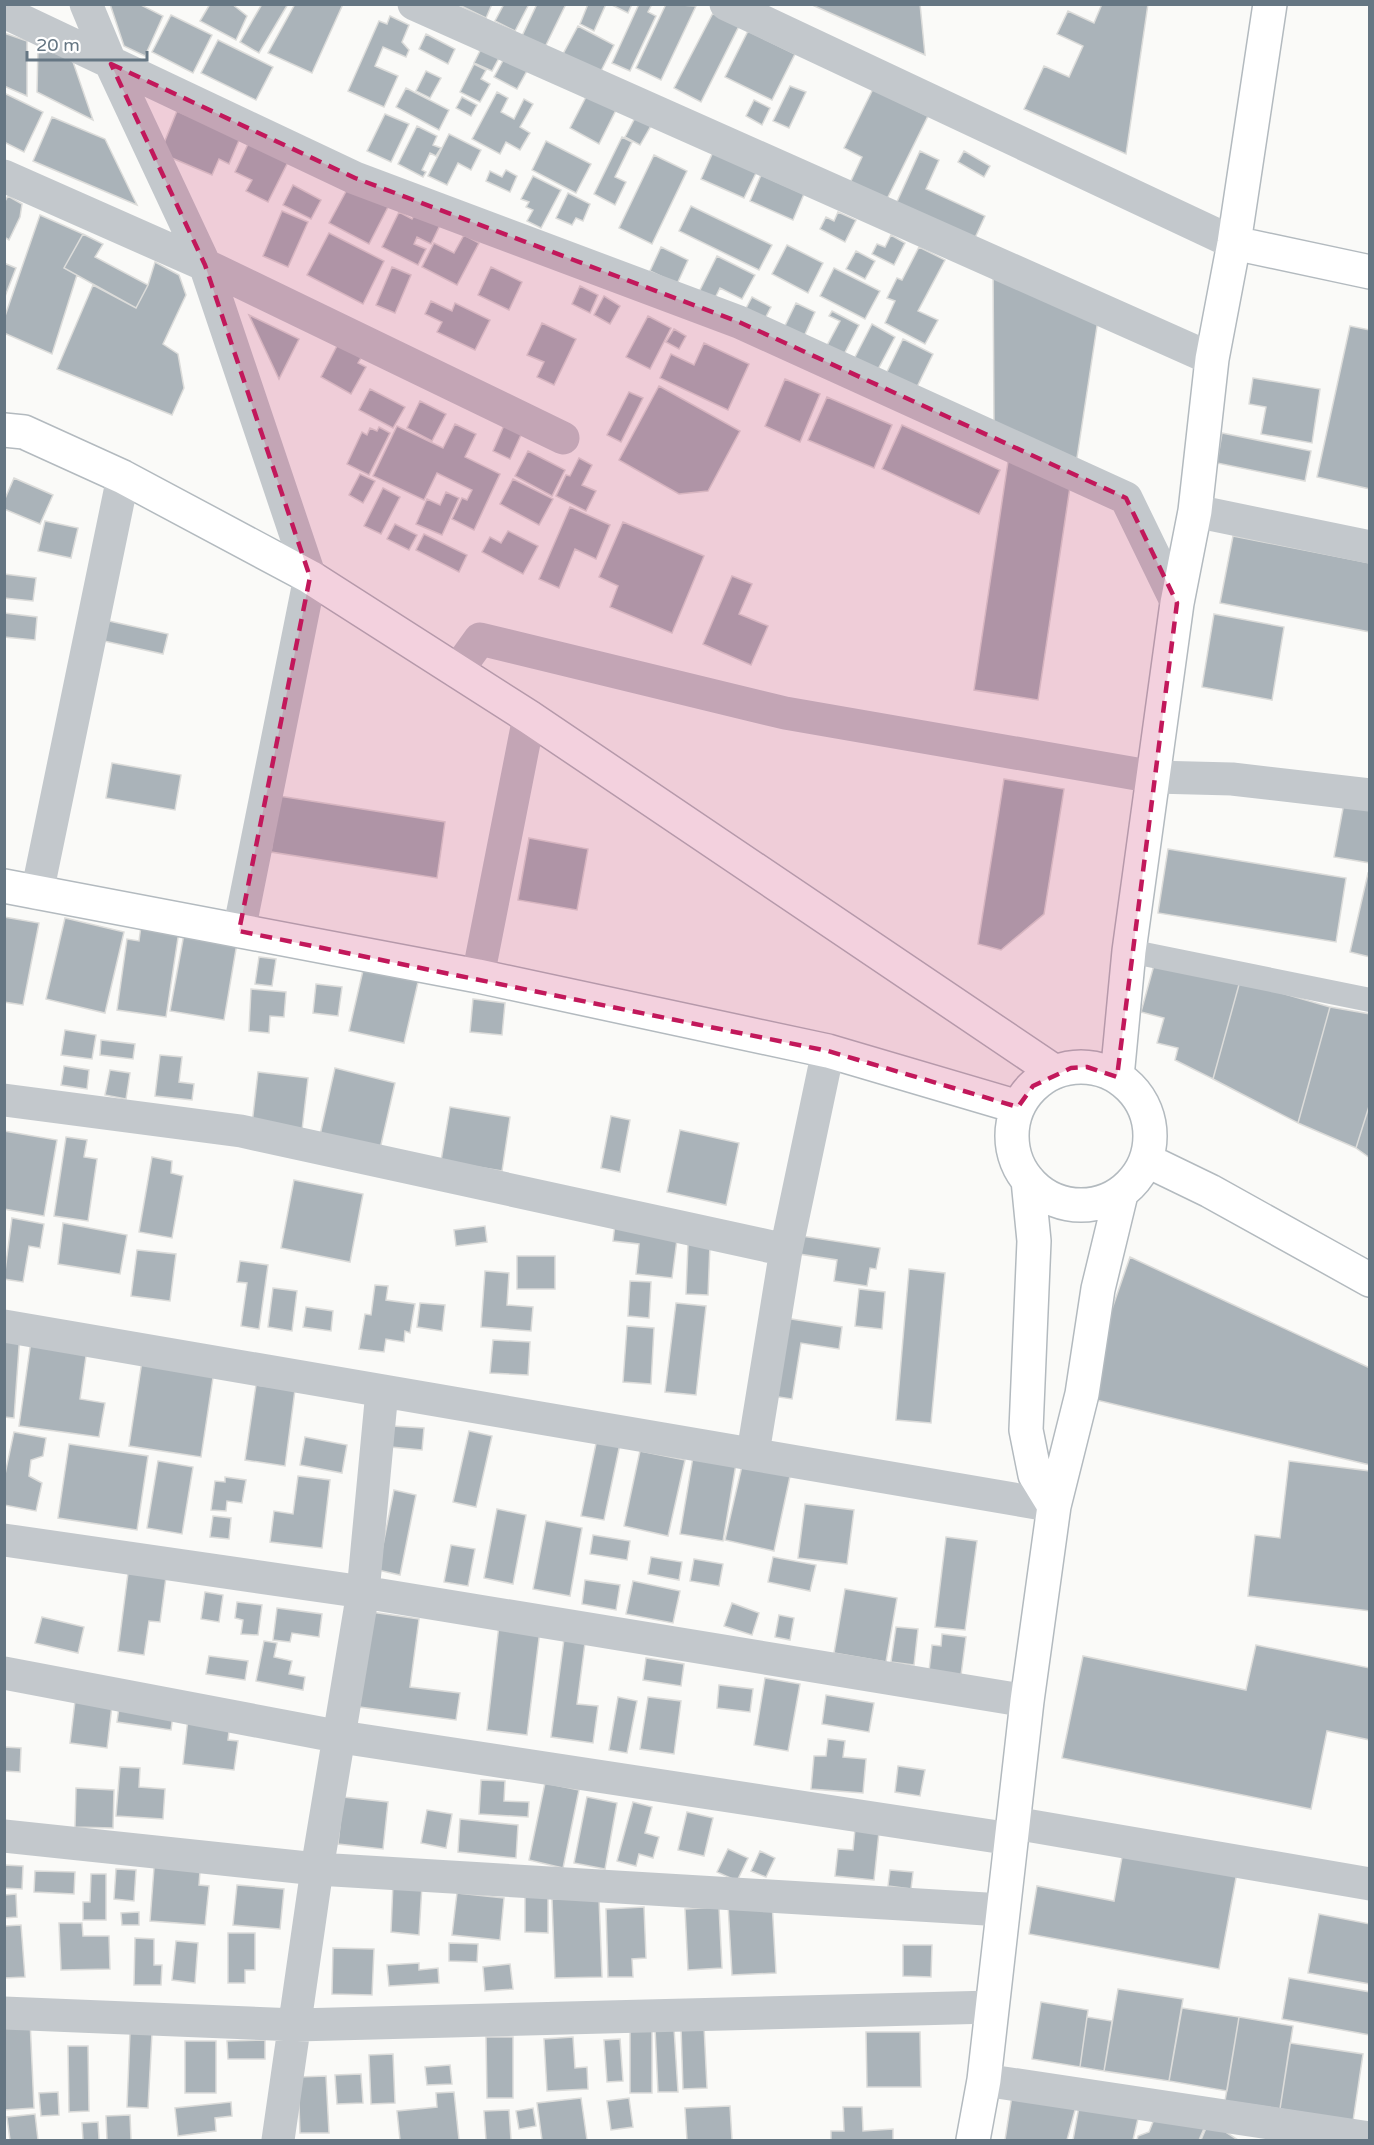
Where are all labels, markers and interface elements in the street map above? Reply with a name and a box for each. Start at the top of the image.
scale bar [27,24,147,62]
text: 20 m [36,34,80,56]

